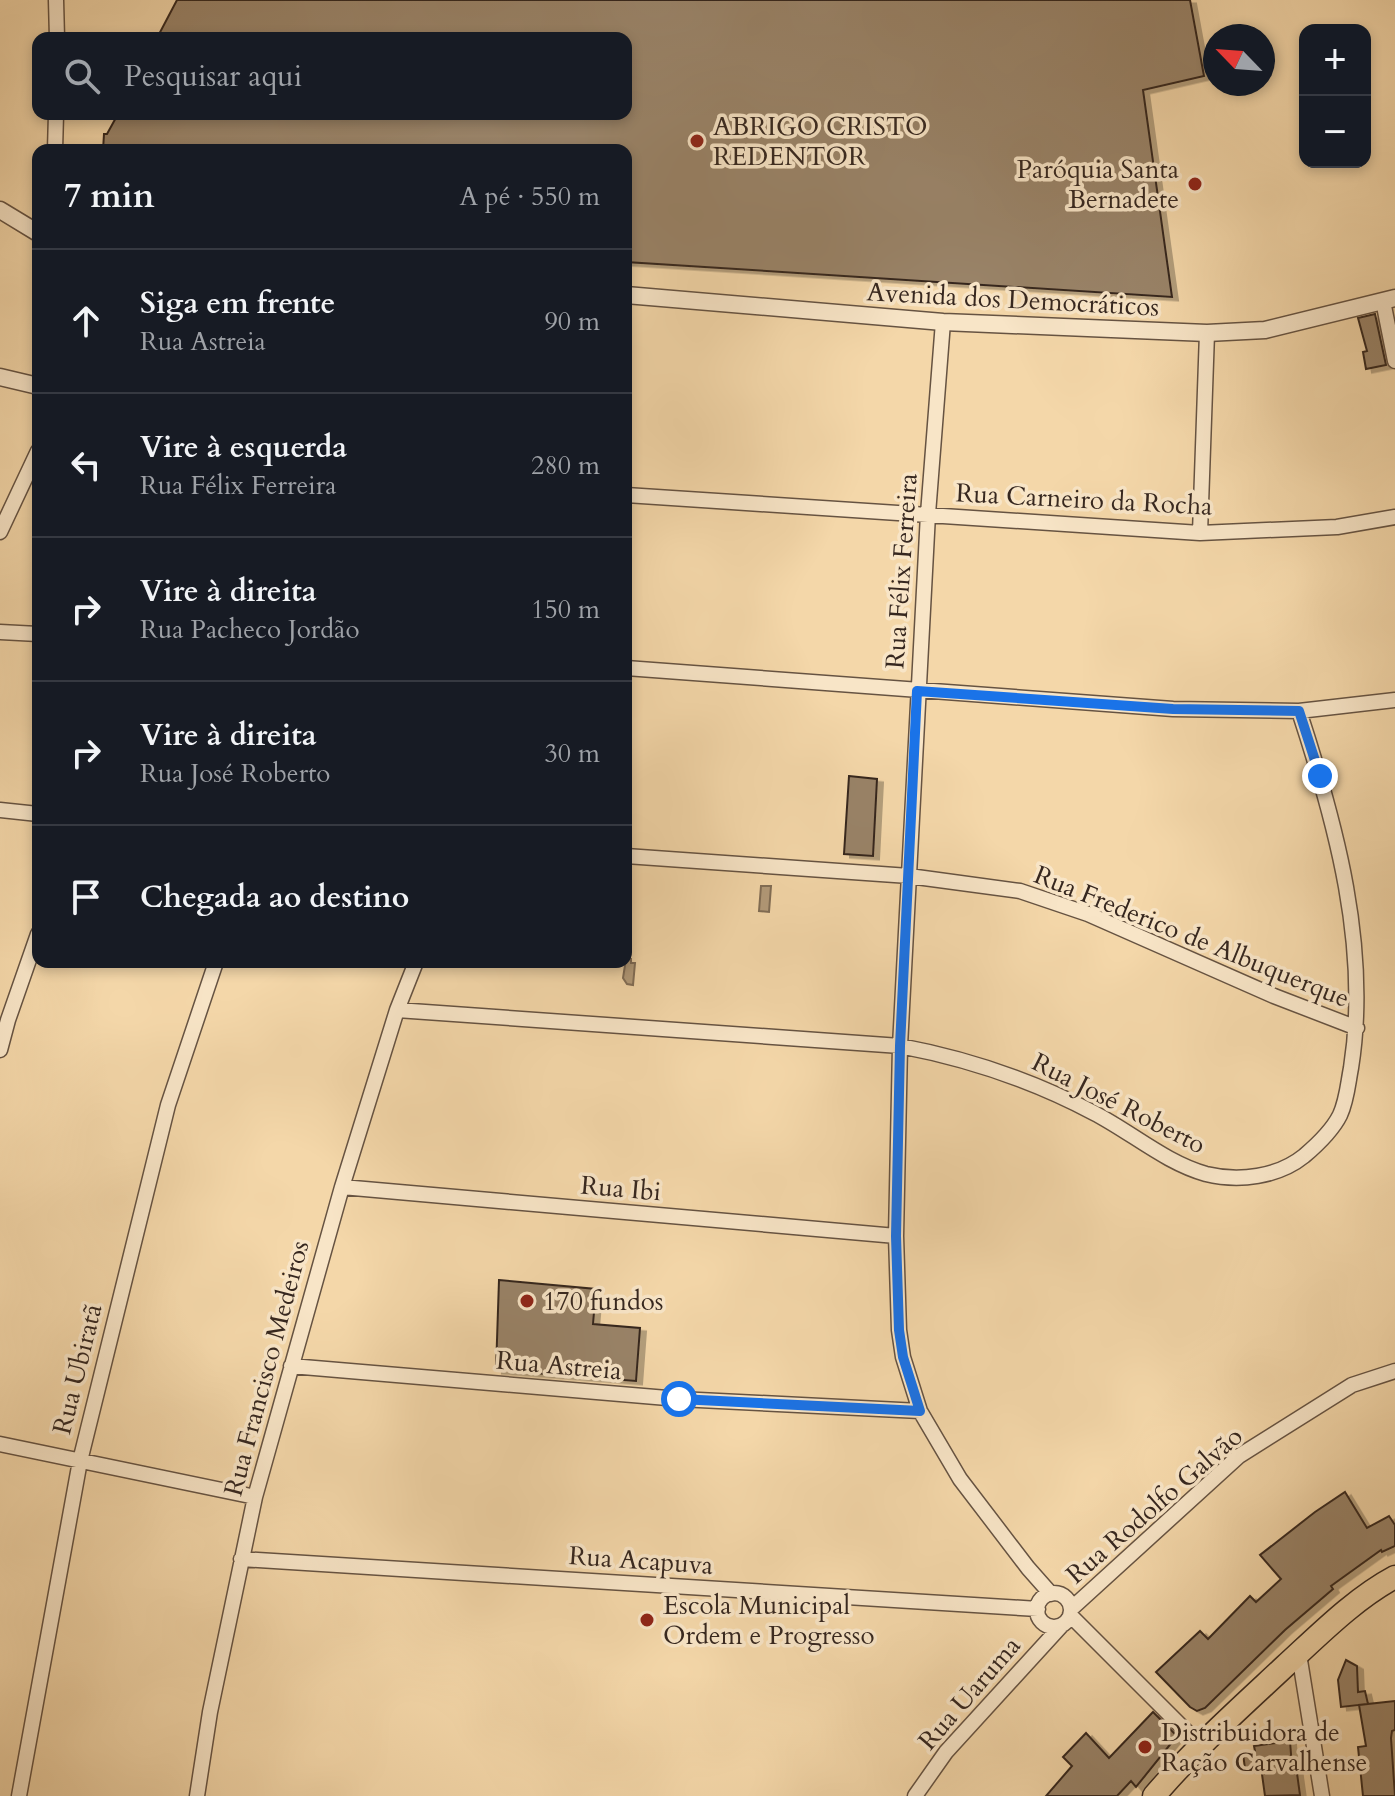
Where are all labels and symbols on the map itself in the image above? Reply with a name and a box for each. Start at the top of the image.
north arrow [1203,24,1275,96]
place label: ABRIGO CRISTO REDENTOR [713,109,927,174]
marker: ABRIGO CRISTO REDENTOR [688,132,706,150]
place label: Paróquia Santa Bernadete [1017,152,1179,217]
marker: Paróquia Santa Bernadete [1186,175,1204,193]
street label: Avenida dos Democráticos [866,274,1160,325]
street label: Rua Félix Ferreira [877,472,926,670]
street label: Rua Carneiro da Rocha [955,475,1213,524]
route end [1302,758,1338,794]
street label: Rua Frederico de Albuquerque [1029,857,1355,1016]
street label: Rua José Roberto [1026,1045,1212,1162]
street label: Rua Ibi [579,1168,663,1209]
street label: Rua Francisco Medeiros [216,1237,317,1500]
place label: 170 fundos [543,1284,664,1319]
marker: 170 fundos [518,1292,536,1310]
street label: Rua Ubiratã [44,1300,111,1438]
street label: Rua Astreia [495,1343,623,1388]
route start [661,1381,697,1417]
street label: Rua Rodolfo Galvão [1059,1419,1250,1592]
street label: Rua Acapuva [568,1538,714,1583]
place label: Escola Municipal Ordem e Progresso [663,1588,875,1653]
marker: Escola Municipal Ordem e Progresso [638,1611,656,1629]
street label: Rua Uaruma [910,1629,1028,1758]
place label: Distribuidora de Ração Carvalhense [1161,1715,1367,1780]
marker: Distribuidora de Ração Carvalhense [1136,1738,1154,1756]

